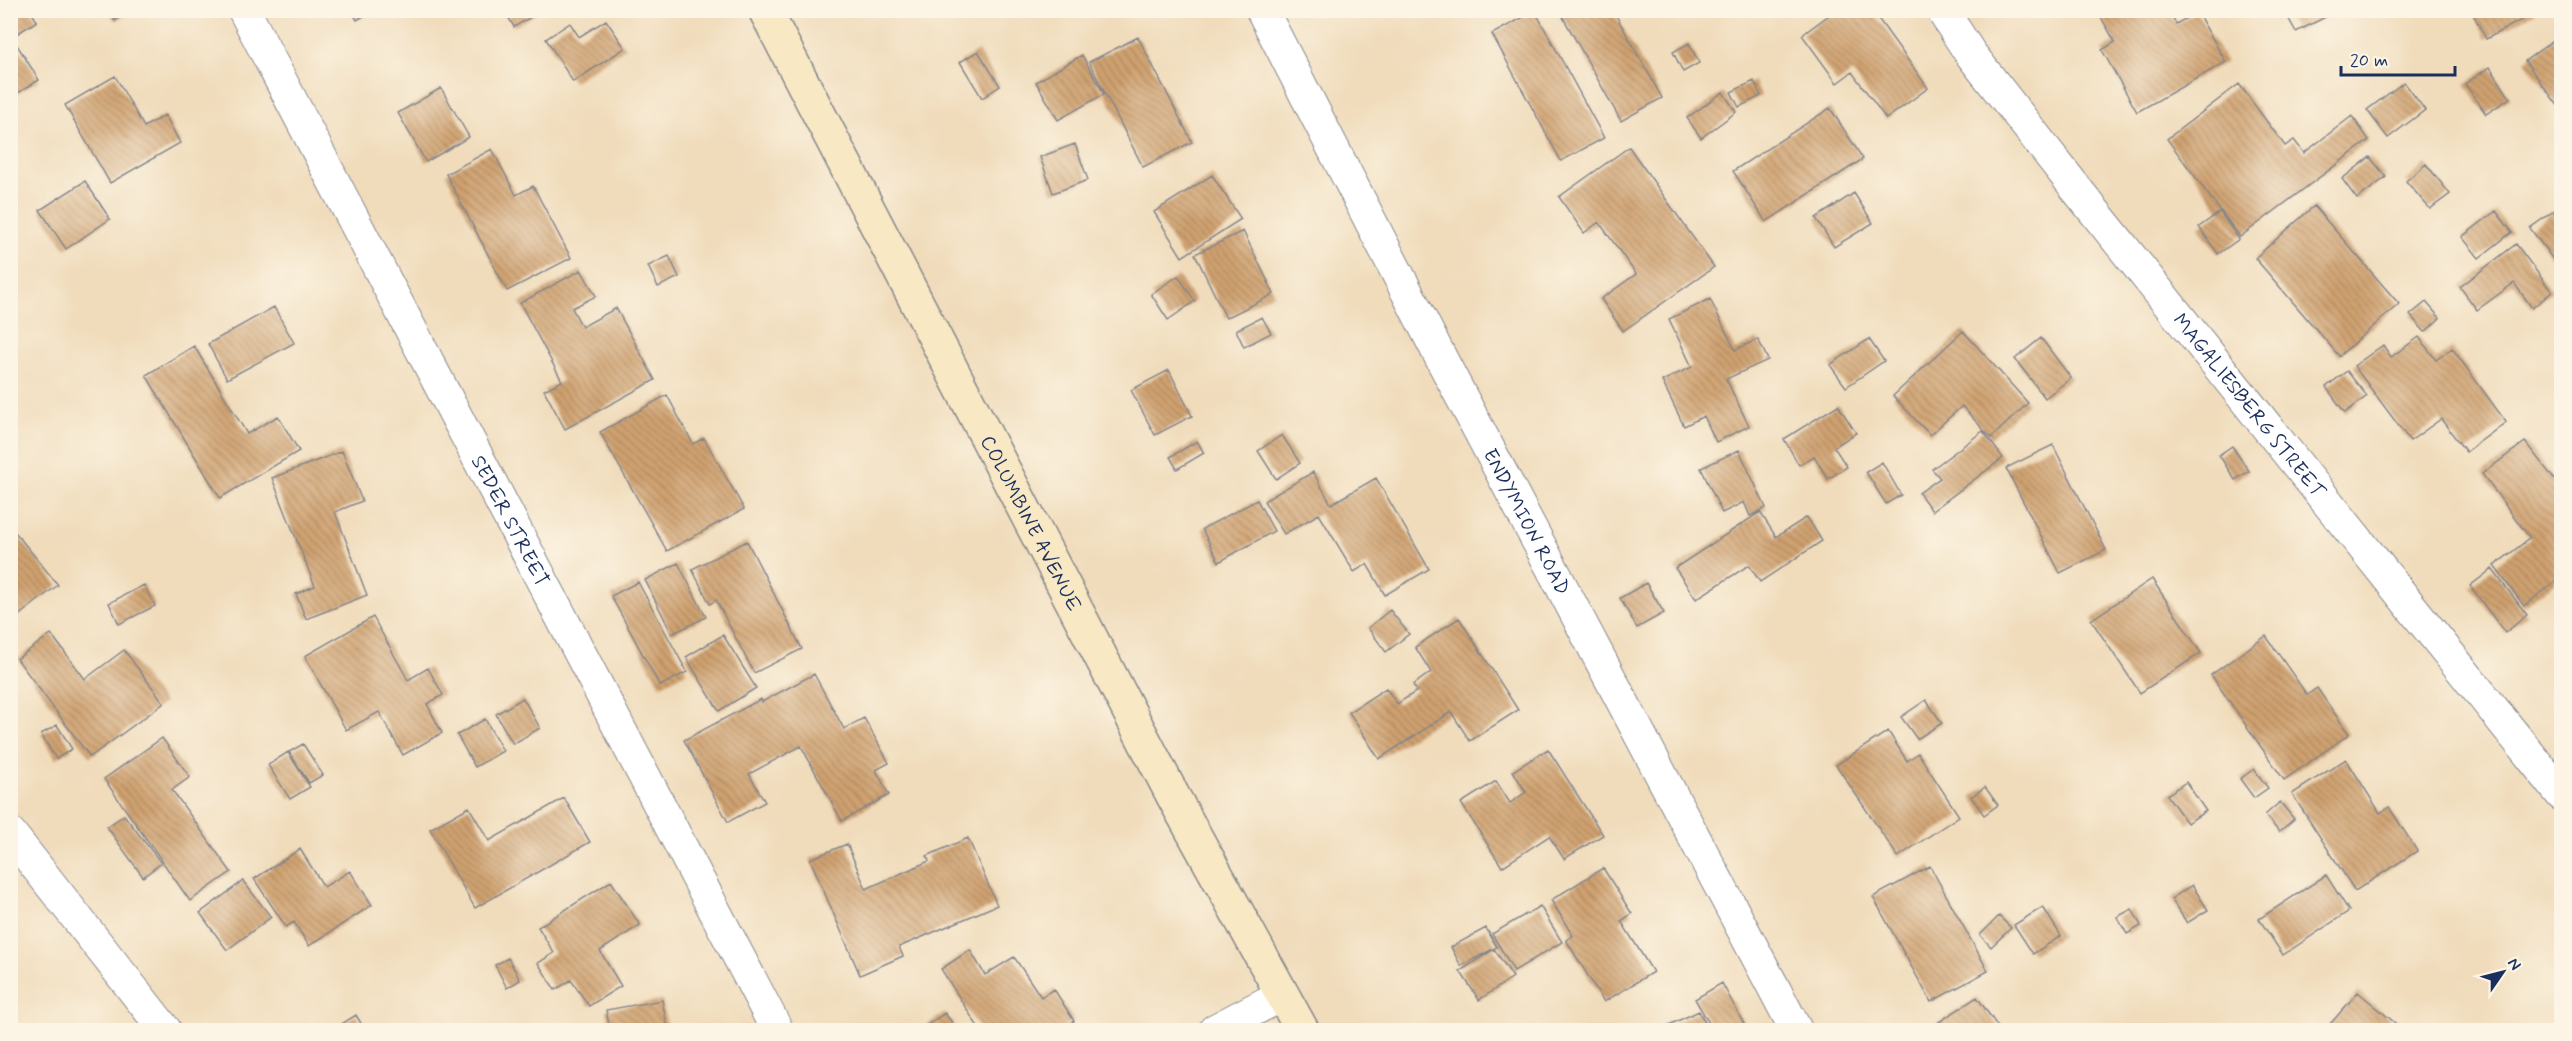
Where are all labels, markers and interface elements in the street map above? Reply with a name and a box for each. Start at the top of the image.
scale bar [2341,39,2455,77]
text: 20 m [2350,49,2388,73]
street label: MAGALIESBERG STREET [2166,308,2332,505]
street label: COLUMBINE AVENUE [973,431,1087,616]
street label: ENDYMION ROAD [1476,444,1576,600]
street label: SEDER STREET [464,451,555,592]
north arrow [2473,942,2533,1002]
text: N [2502,954,2526,975]

